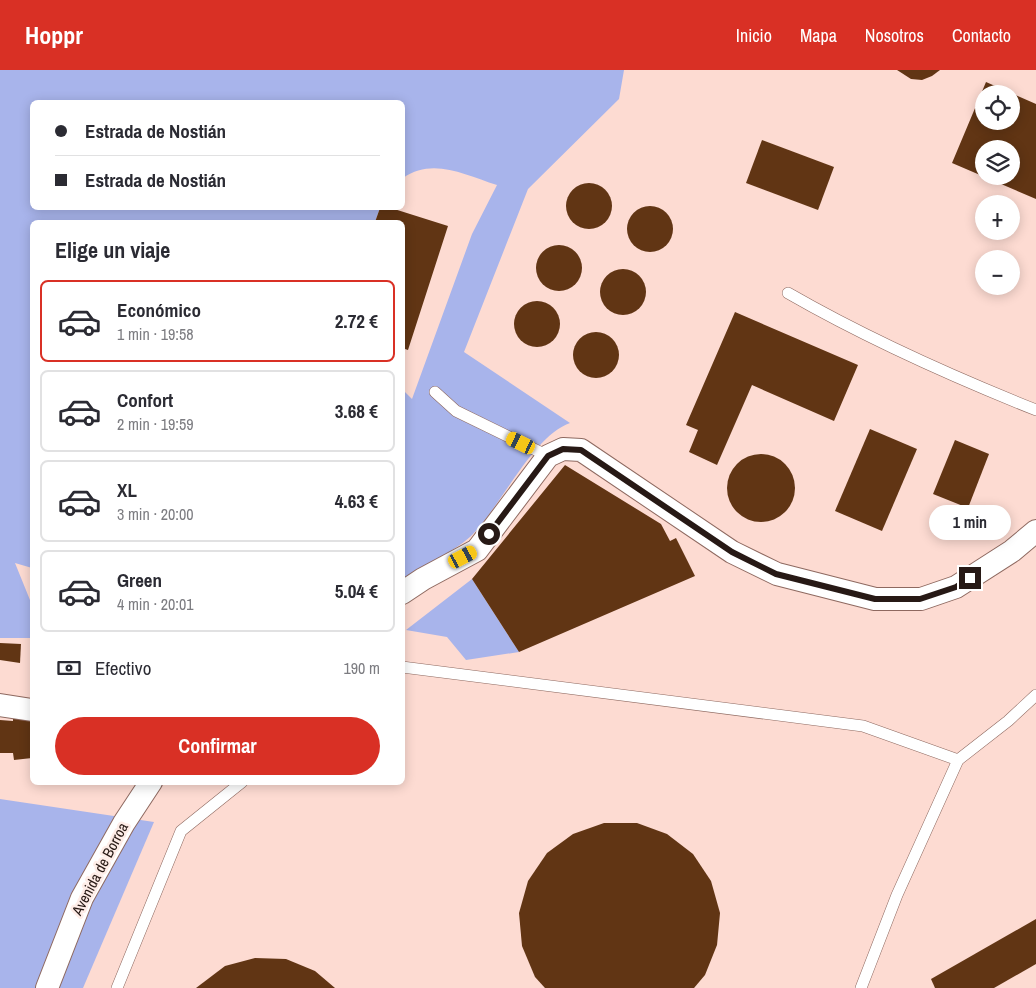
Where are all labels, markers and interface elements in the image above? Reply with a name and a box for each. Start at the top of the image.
text: Hoppr [25,19,83,51]
text: Inicio [736,23,772,48]
text: Mapa [800,23,837,48]
text: Nosotros [865,23,924,48]
text: Contacto [952,23,1011,48]
map controls [975,85,1020,295]
button: locate [975,85,1020,130]
text: Estrada de Nostián [85,118,226,144]
button: layers [975,140,1020,185]
text: Estrada de Nostián [85,167,226,193]
button: + [975,195,1020,240]
text: Elige un viaje [55,235,170,265]
button: − [975,250,1020,295]
text: Económico [117,297,201,323]
icon: car [57,299,102,344]
text: 2.72 € [335,308,378,334]
text: 1 min · 19:58 [117,323,194,345]
text: Confort [117,387,173,413]
icon: car [57,389,102,434]
text: 3.68 € [335,398,378,424]
text: 2 min · 19:59 [117,413,194,435]
car [504,430,537,456]
text: XL [117,477,137,503]
icon: car [57,479,102,524]
text: 4.63 € [335,488,378,514]
text: 3 min · 20:00 [117,503,194,525]
callout: 1 min [929,506,1011,540]
text: 1 min [953,511,987,533]
route start [478,523,500,545]
car [446,543,479,571]
text: Green [117,567,162,593]
route end [959,567,981,589]
icon: car [57,569,102,614]
text: 5.04 € [335,578,378,604]
text: 4 min · 20:01 [117,593,194,615]
icon: cash [55,654,83,682]
text: Efectivo [95,655,151,681]
text: 190 m [344,657,380,679]
button: Confirmar [55,717,380,775]
street label: Avenida de Borroa [66,819,133,920]

